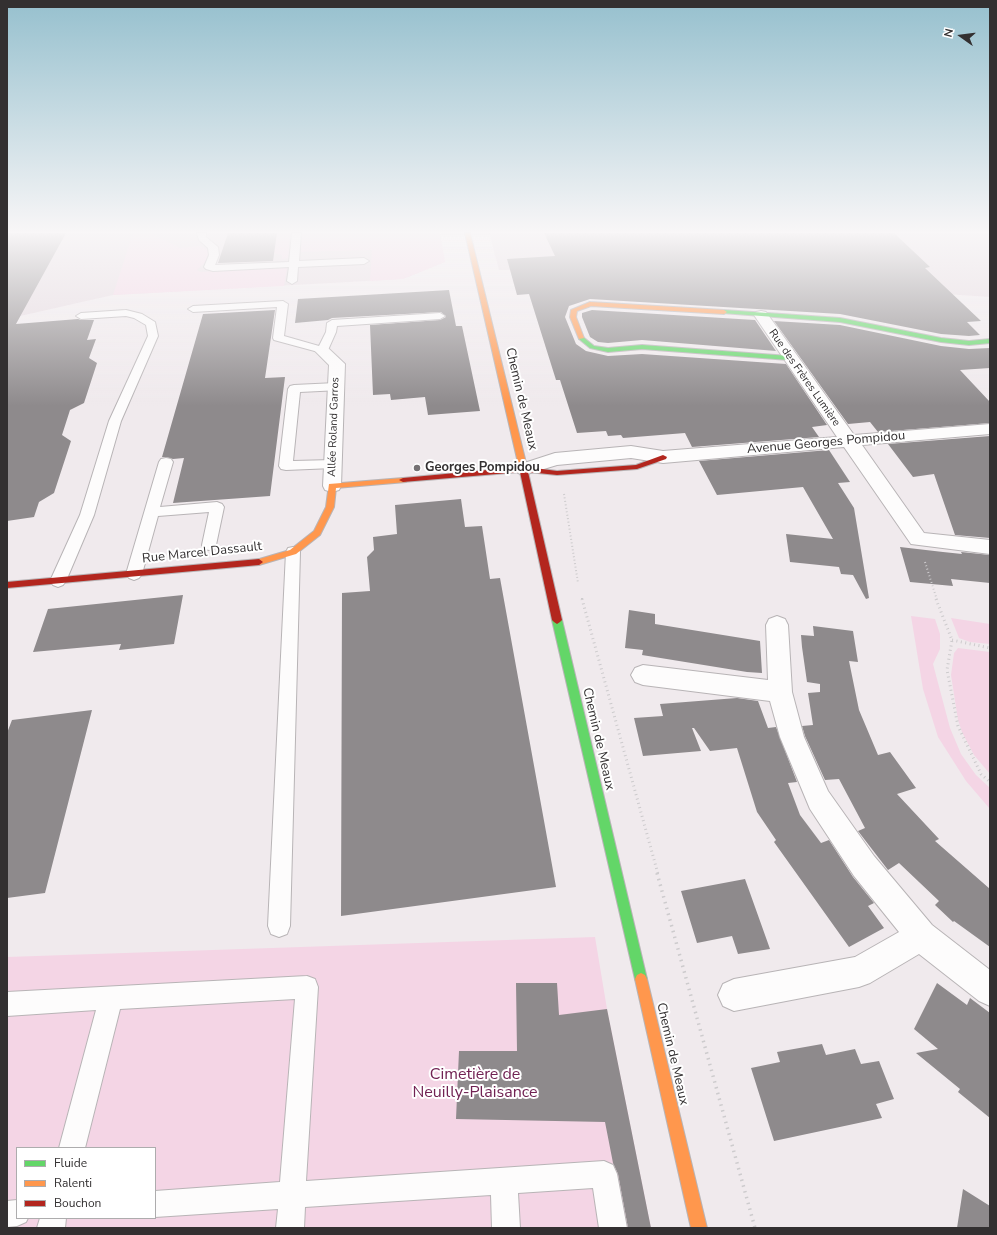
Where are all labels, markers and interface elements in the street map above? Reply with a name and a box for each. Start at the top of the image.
north arrow [941,16,981,56]
text: N [941,27,957,39]
street label: Rue des Frères Lumière [765,327,843,429]
street label: Chemin de Meaux [502,346,540,452]
street label: Allée Roland Garros [326,377,342,477]
street label: Avenue Georges Pompidou [746,428,906,458]
place label: Georges Pompidou [425,460,540,476]
marker: Georges Pompidou [412,463,422,473]
street label: Rue Marcel Dassault [141,539,263,567]
street label: Chemin de Meaux [579,686,617,792]
street label: Chemin de Meaux [653,1001,691,1107]
park label: Cimetière de Neuilly-Plaisance [412,1065,538,1103]
legend [16,1147,156,1219]
text: Fluide [54,1155,87,1171]
text: Ralenti [54,1175,92,1191]
text: Bouchon [54,1195,101,1211]

